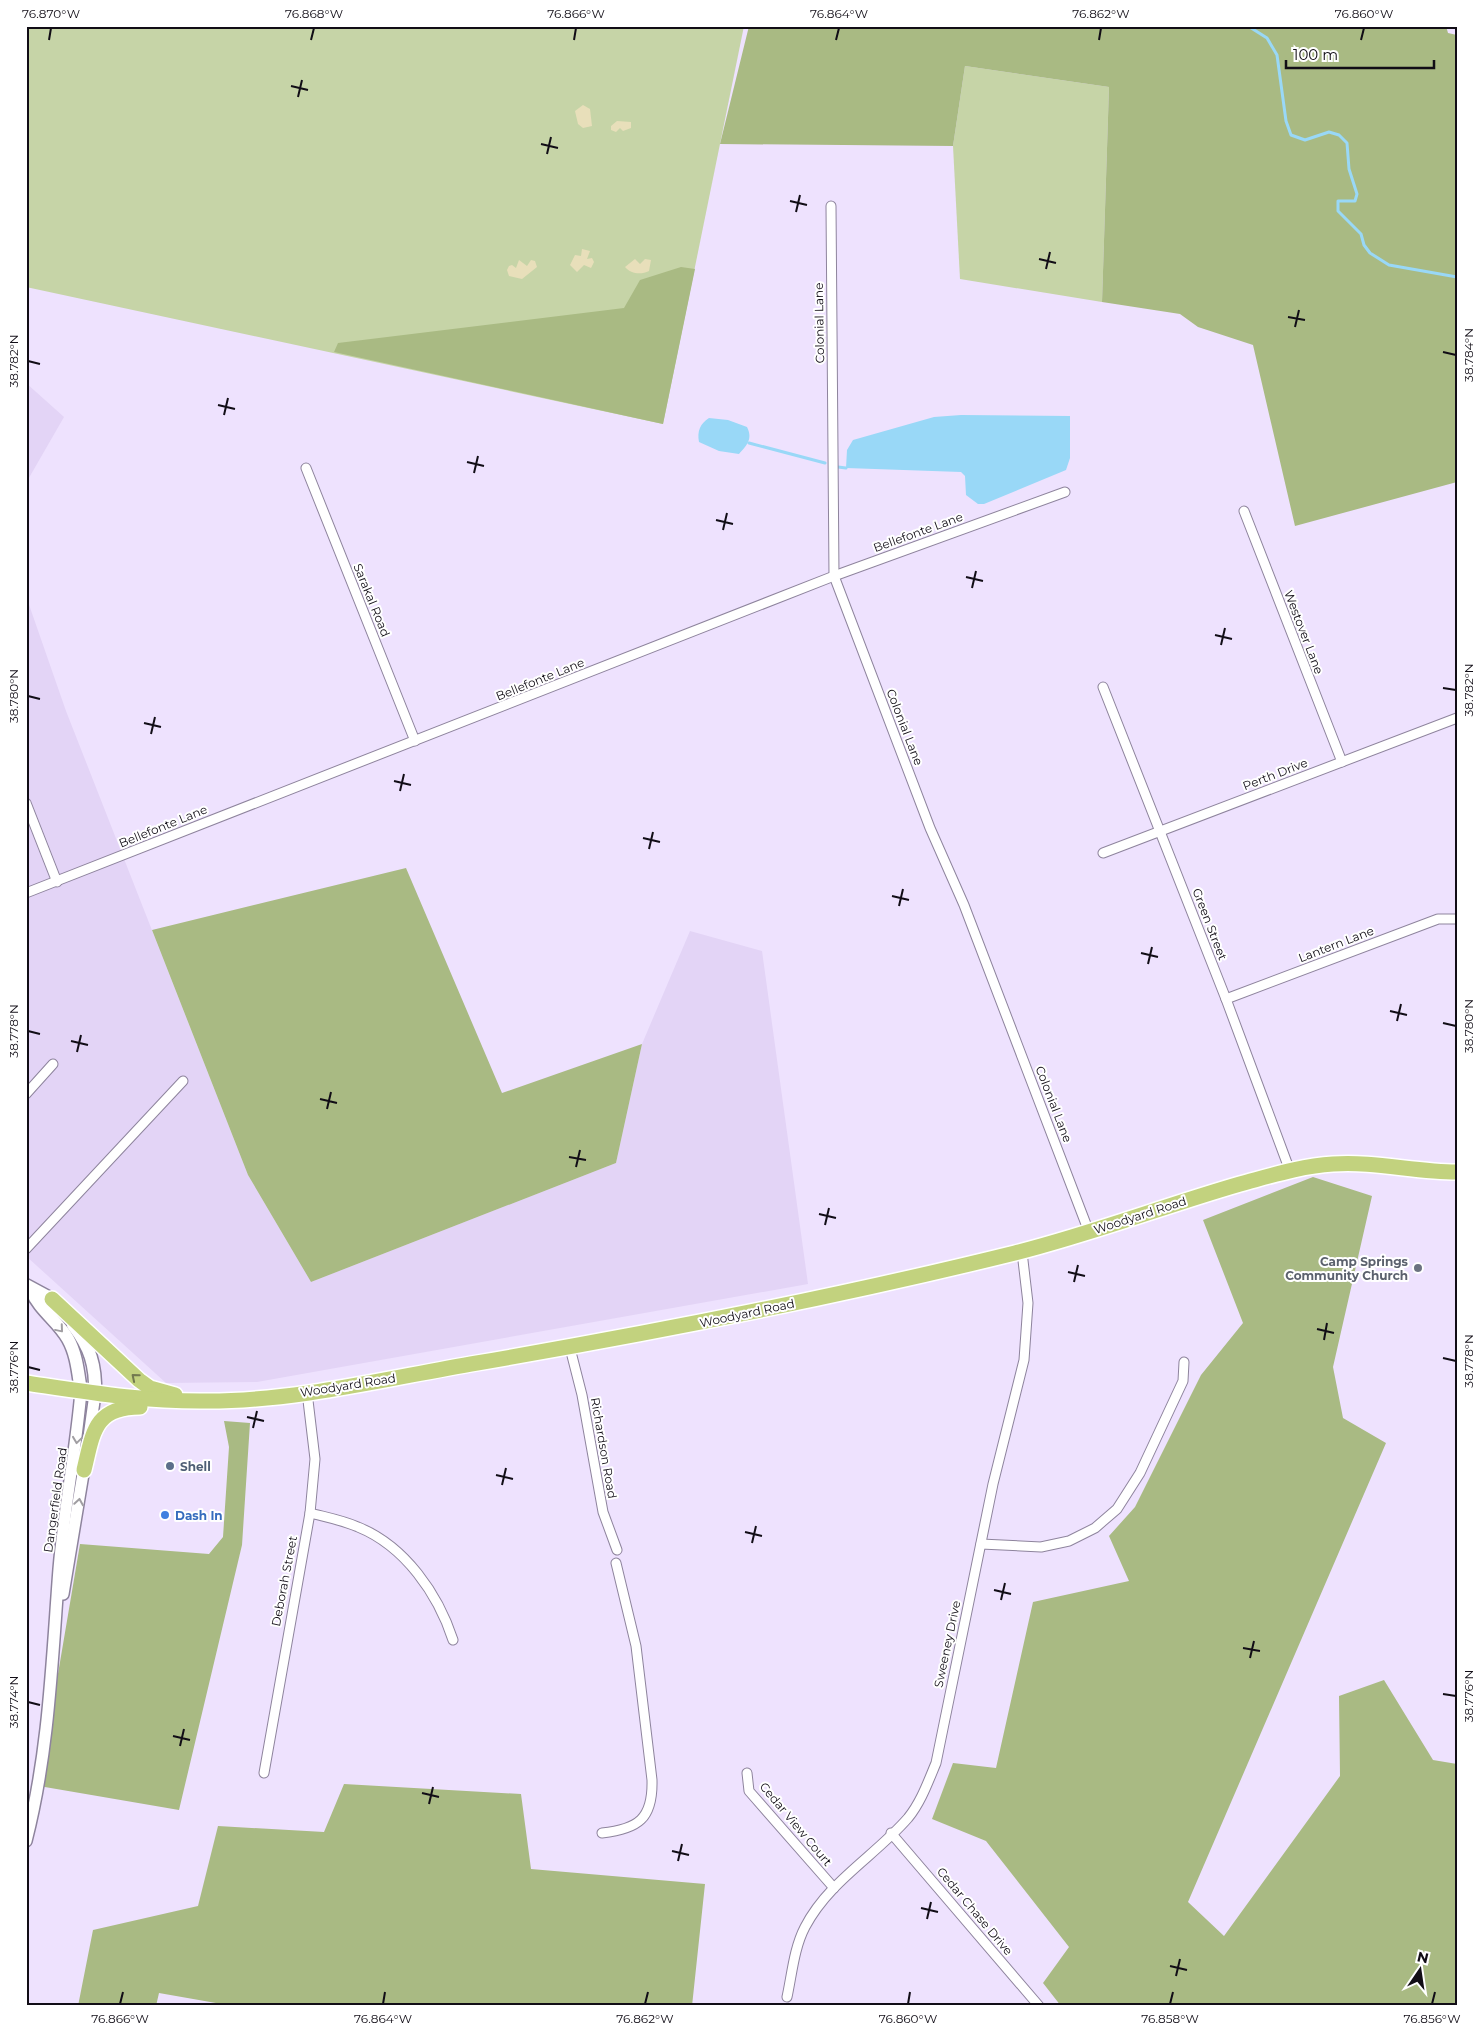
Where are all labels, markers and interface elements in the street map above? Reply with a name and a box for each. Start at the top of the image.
text: 76.870°W [22,6,80,21]
text: 76.868°W [285,6,343,21]
text: 76.866°W [547,6,605,21]
text: 76.864°W [810,6,868,21]
text: 76.862°W [1072,6,1130,21]
text: 76.860°W [1335,6,1393,21]
scale bar [1286,38,1433,70]
text: 100 m [1293,45,1338,64]
street label: Colonial Lane [811,282,827,364]
text: 38.784°N [1461,328,1476,382]
text: 38.782°N [6,334,21,388]
street label: Bellefonte Lane [871,509,965,555]
street label: Sarakal Road [350,561,394,639]
street label: Westover Lane [1281,588,1327,676]
street label: Bellefonte Lane [494,654,586,704]
text: 38.782°N [1461,663,1476,717]
text: 38.780°N [6,669,21,723]
street label: Colonial Lane [884,687,926,767]
street label: Perth Drive [1240,755,1310,793]
street label: Bellefonte Lane [117,801,209,851]
street label: Green Street [1189,886,1231,962]
street label: Lantern Lane [1296,923,1376,965]
text: 38.780°N [1461,999,1476,1053]
text: 38.778°N [6,1004,21,1058]
street label: Colonial Lane [1033,1064,1075,1144]
street label: Woodyard Road [1092,1193,1188,1237]
place label: Camp Springs Community Church [1285,1254,1409,1283]
marker: Camp Springs Community Church [1412,1262,1424,1274]
street label: Woodyard Road [698,1296,796,1330]
one-way arrow [54,1323,63,1332]
text: 38.778°N [1461,1334,1476,1388]
text: 38.776°N [6,1341,21,1393]
street label: Woodyard Road [299,1370,397,1400]
one-way arrow [132,1373,141,1382]
street label: Richardson Road [588,1396,620,1500]
one-way arrow [72,1435,82,1444]
street label: Dangerfield Road [40,1446,70,1554]
place label: Shell [180,1459,211,1474]
marker: Shell [164,1460,176,1472]
one-way arrow [73,1497,84,1505]
place label: Dash In [175,1508,223,1523]
marker: Dash In [159,1509,171,1521]
street label: Deborah Street [268,1534,300,1627]
street label: Sweeney Drive [930,1599,964,1689]
text: 38.776°N [1461,1670,1476,1722]
text: 38.774°N [6,1676,21,1728]
street label: Cedar View Court [757,1779,835,1869]
street label: Cedar Chase Drive [934,1864,1016,1958]
north arrow [1396,1944,1446,1994]
text: N [1415,1947,1430,1967]
text: 76.866°W [91,2011,149,2026]
text: 76.864°W [354,2011,412,2026]
text: 76.862°W [616,2011,674,2026]
text: 76.860°W [879,2011,937,2026]
text: 76.858°W [1141,2011,1199,2026]
text: 76.856°W [1403,2011,1461,2026]

